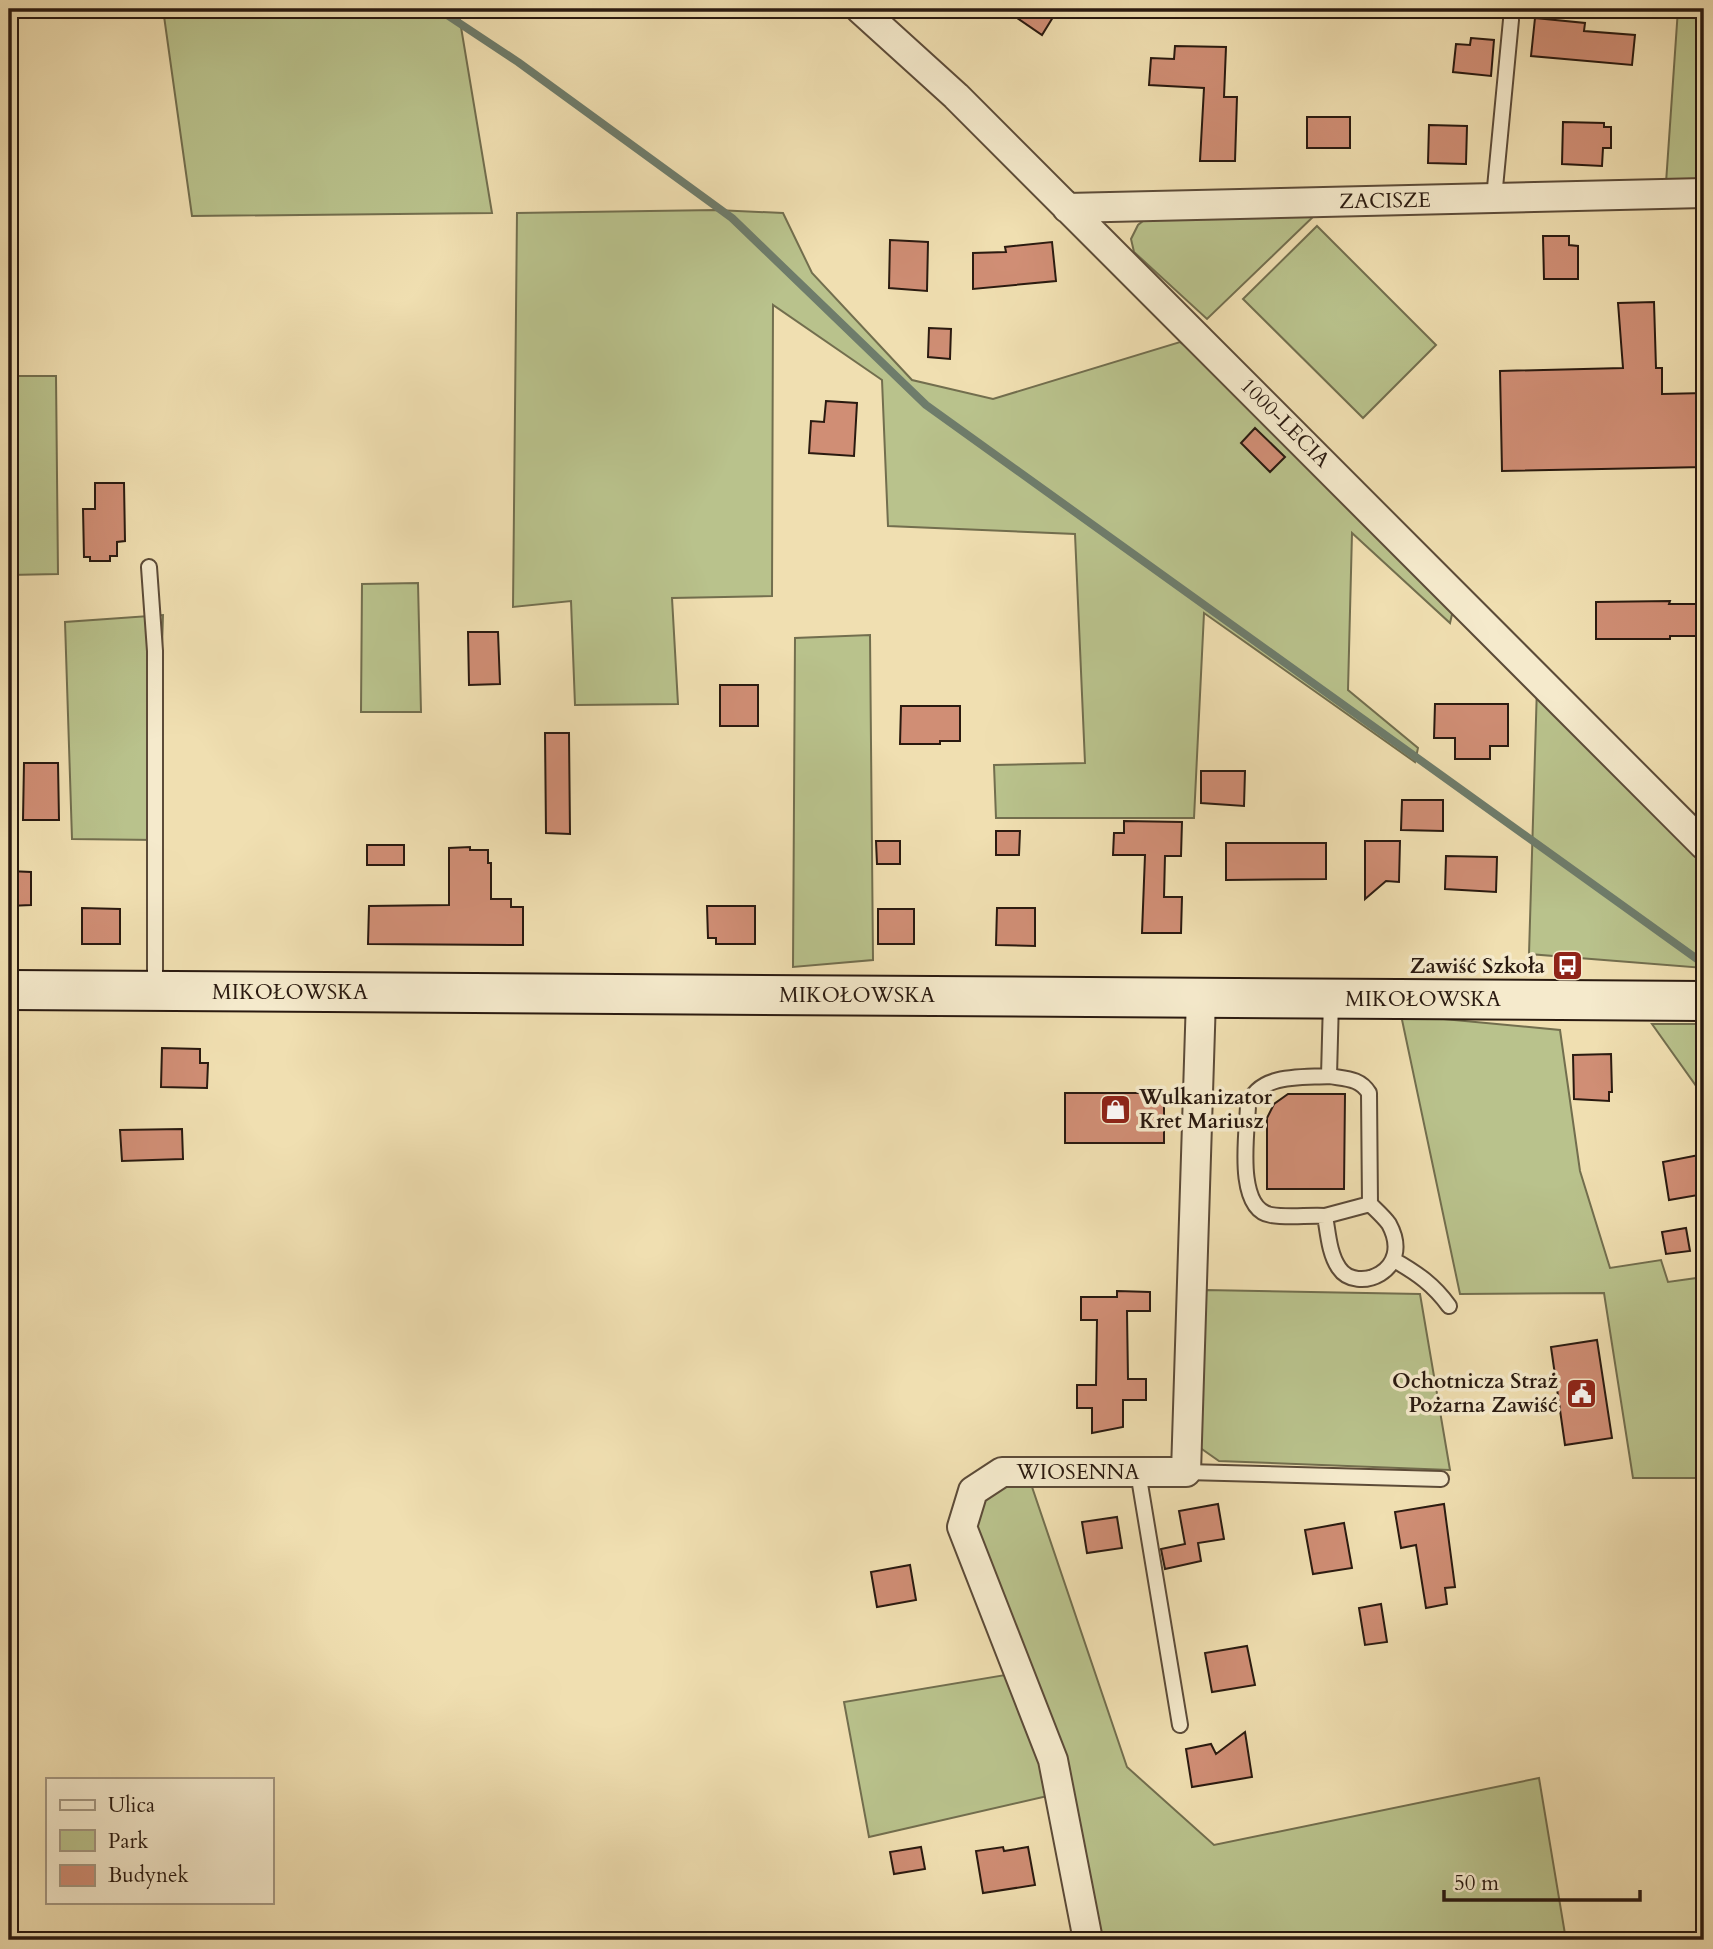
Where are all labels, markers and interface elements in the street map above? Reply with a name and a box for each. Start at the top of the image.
street label: ZACISZE [1339,186,1431,216]
street label: 1000-LECIA [1234,372,1336,474]
bus stop icon: Zawiść Szkoła [1551,949,1585,983]
place label: Zawiść Szkoła [1410,952,1546,981]
street label: MIKOŁOWSKA [212,978,368,1007]
street label: MIKOŁOWSKA [779,981,935,1010]
street label: MIKOŁOWSKA [1345,985,1501,1014]
place label: Wulkanizator Kret Mariusz [1138,1083,1273,1136]
shop icon: Wulkanizator Kret Mariusz [1099,1092,1133,1126]
place label: Ochotnicza Straż Pożarna Zawiść [1392,1367,1559,1420]
public building icon: Ochotnicza Straż Pożarna Zawiść [1564,1376,1598,1410]
street label: WIOSENNA [1016,1458,1139,1487]
legend [46,1778,273,1904]
text: Ulica [108,1791,155,1820]
text: Park [108,1827,149,1856]
scale bar [1444,1858,1640,1902]
text: Budynek [108,1861,190,1890]
text: 50 m [1454,1869,1499,1898]

